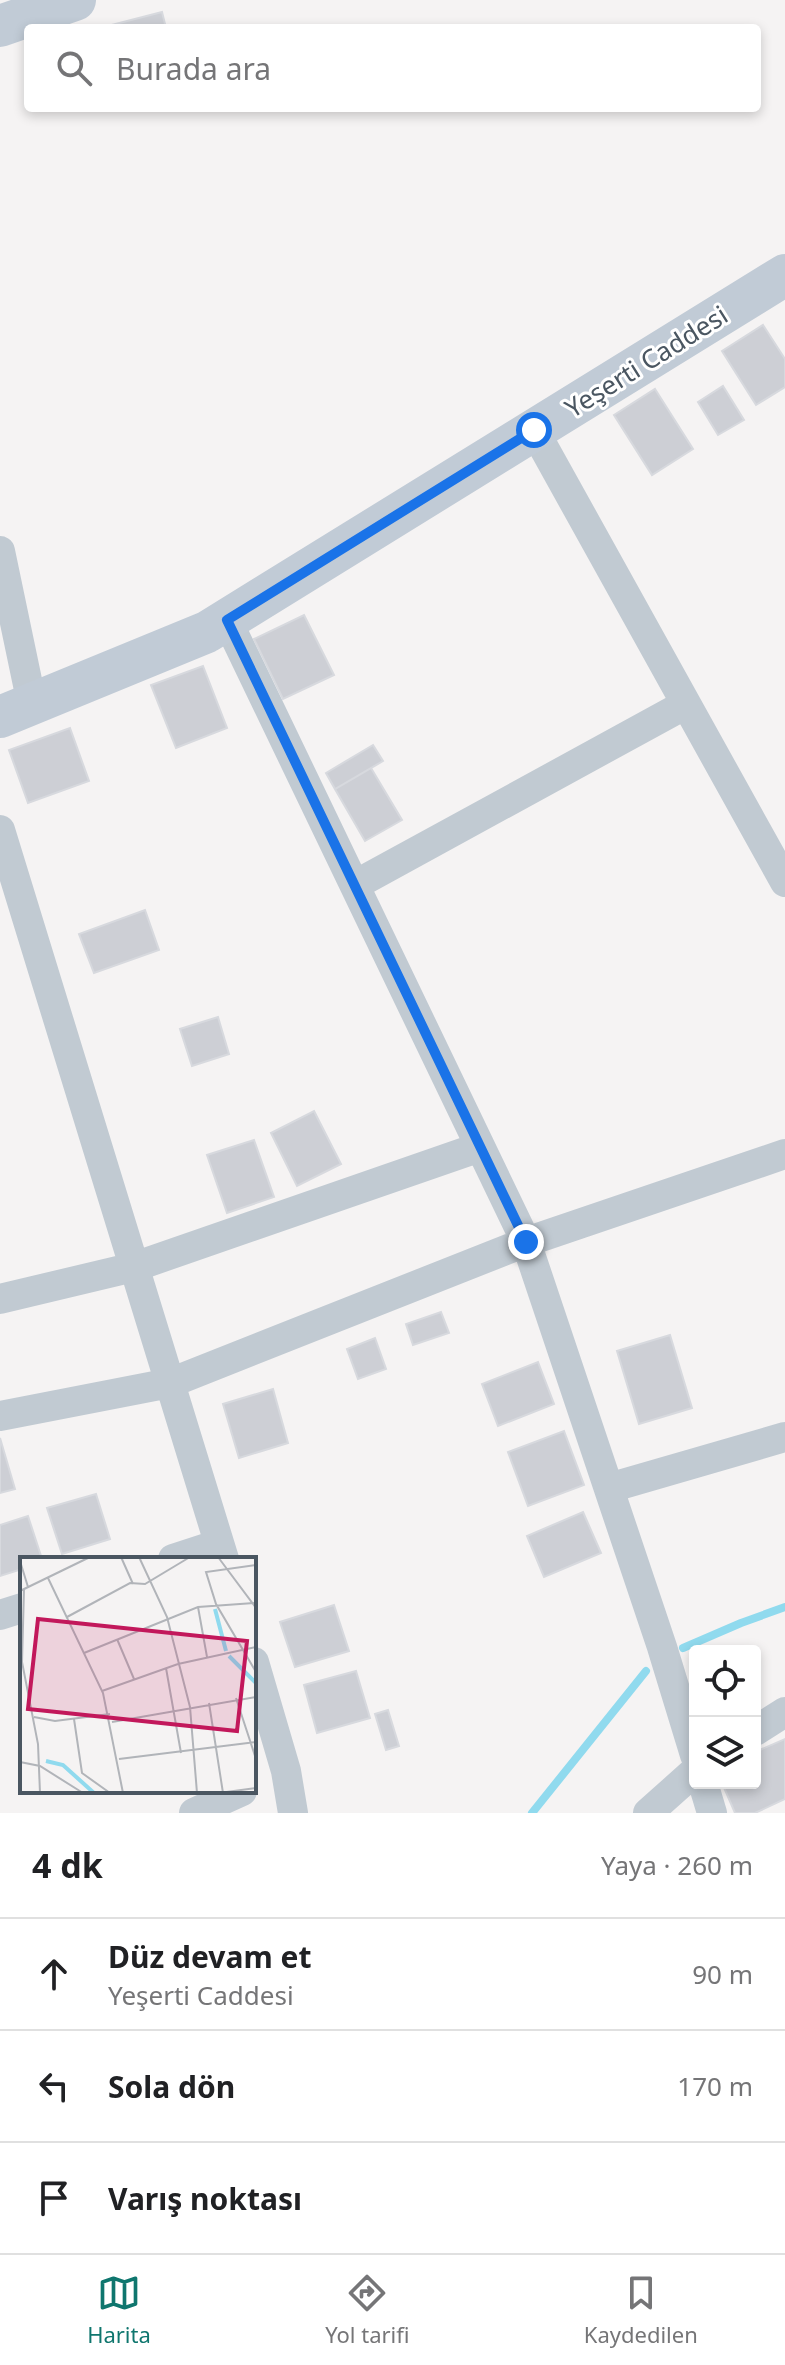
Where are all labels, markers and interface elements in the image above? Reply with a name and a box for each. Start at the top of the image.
search box [24,24,761,112]
icon: search [52,46,96,90]
text: Burada ara [116,48,271,89]
street label: Yeşerti Caddesi [558,297,734,425]
route start [516,412,552,448]
route end [508,1224,544,1260]
inset map [20,1557,256,1793]
map controls [689,1645,761,1789]
button: locate [689,1645,761,1717]
button: layers [689,1717,761,1789]
text: 4 dk [32,1842,103,1888]
text: Yaya · 260 m [601,1847,753,1883]
text: Düz devam et [108,1936,311,1977]
icon: ahead [32,1952,76,1996]
text: 90 m [692,1956,753,1992]
text: Yeşerti Caddesi [108,1977,294,2013]
icon: left [32,2064,76,2108]
text: Sola dön [108,2066,235,2107]
text: 170 m [677,2068,753,2104]
icon: arrive [32,2176,76,2220]
text: Varış noktası [108,2178,302,2219]
tab: Harita [87,2271,151,2349]
tab: Yol tarifi [325,2271,410,2349]
tab: Kaydedilen [584,2271,698,2349]

